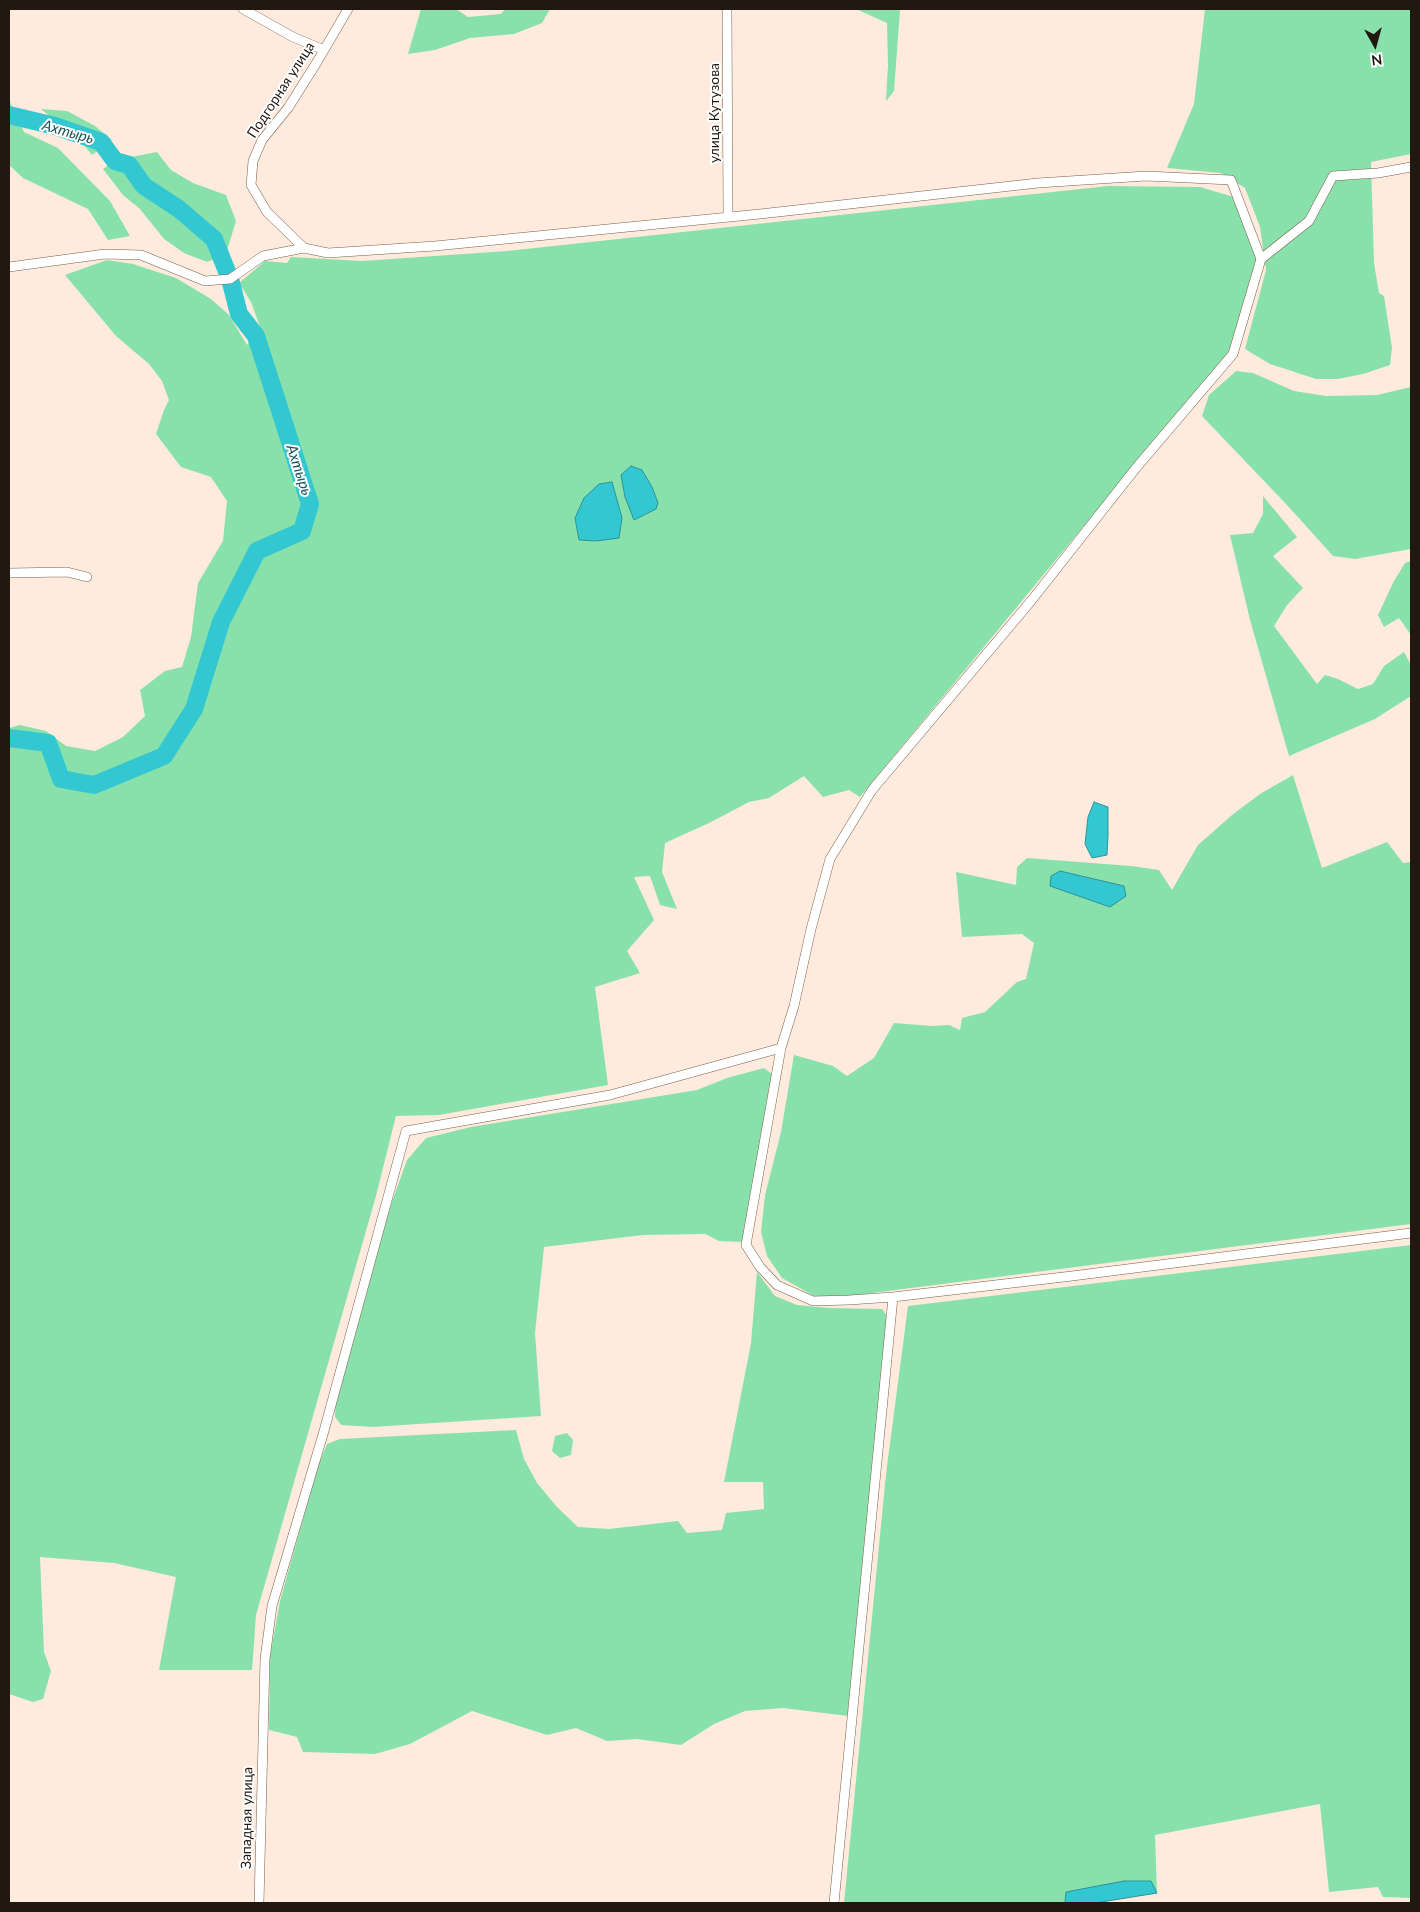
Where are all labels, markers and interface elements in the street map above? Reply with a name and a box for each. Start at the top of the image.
north arrow [1350,20,1400,70]
street label: Подгорная улица [244,39,318,141]
text: N [1371,51,1383,69]
street label: улица Кутузова [706,63,722,163]
water label: Ахтырь [40,116,96,148]
water label: Ахтырь [282,442,316,498]
street label: Западная улица [238,1767,256,1869]

